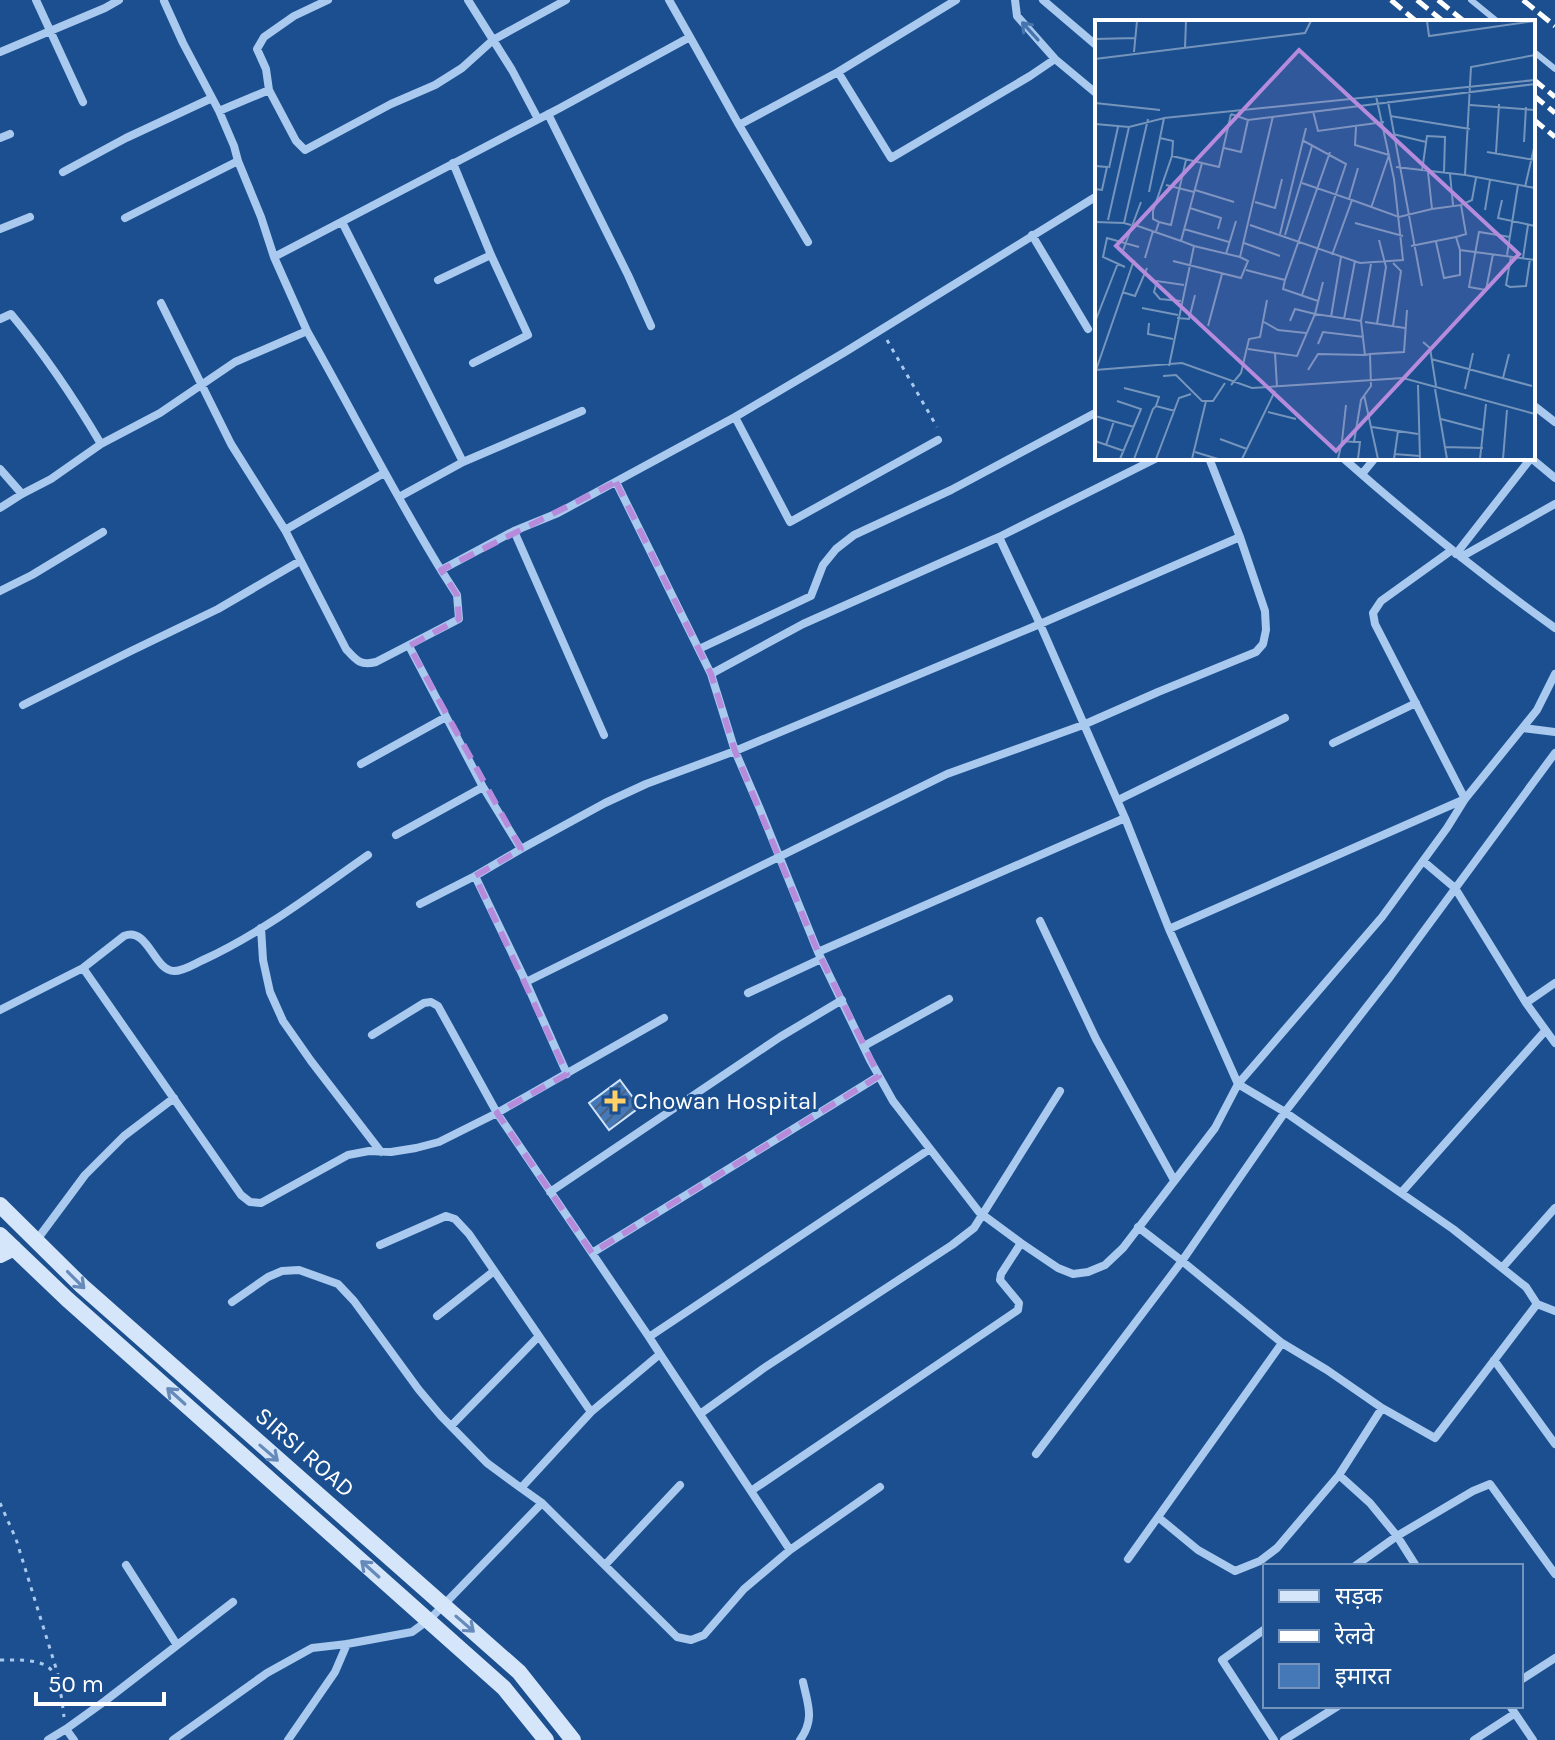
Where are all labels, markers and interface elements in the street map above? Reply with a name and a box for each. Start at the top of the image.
inset map [1095,20,1535,460]
one-way arrow [1022,22,1040,42]
place label: Chowan Hospital [633,1087,818,1115]
marker: Chowan Hospital [604,1090,626,1112]
one-way arrow [66,1270,86,1289]
one-way arrow [167,1387,187,1405]
street label: SIRSI ROAD [250,1401,360,1503]
one-way arrow [259,1444,279,1462]
one-way arrow [361,1560,381,1578]
legend [1263,1564,1523,1708]
text: सड़क [1335,1582,1383,1610]
one-way arrow [454,1615,474,1633]
text: रेलवे [1334,1622,1375,1650]
scale bar [36,1656,164,1706]
text: इमारत [1335,1662,1392,1690]
text: 50 m [48,1670,104,1698]

